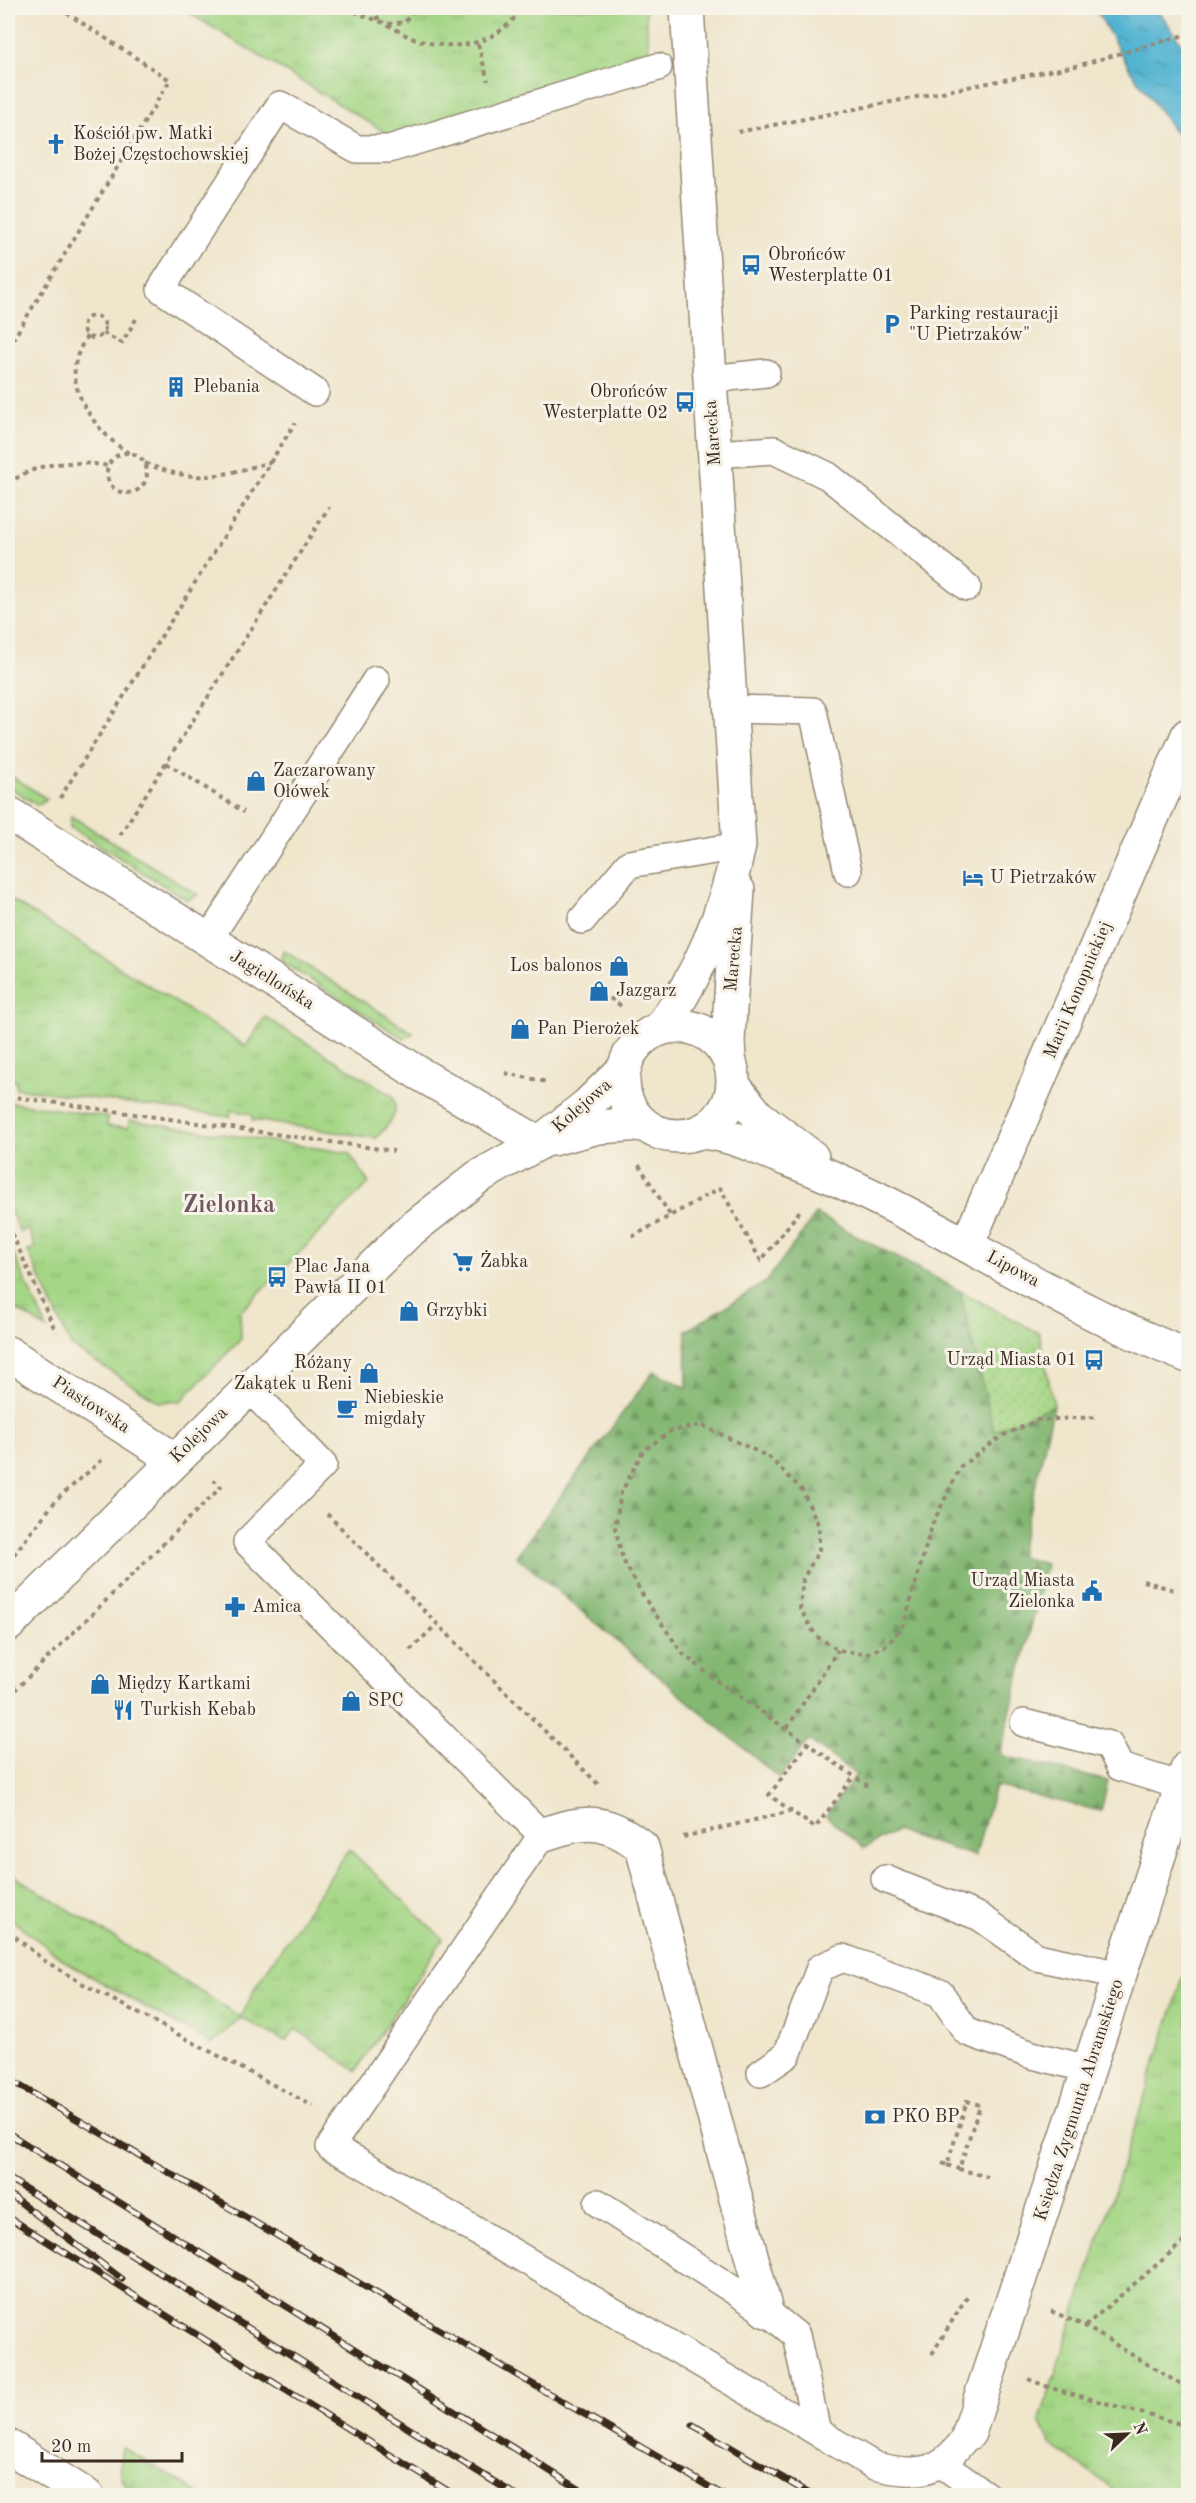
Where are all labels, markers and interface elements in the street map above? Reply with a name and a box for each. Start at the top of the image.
place label: Kościół pw. Matki Bożej Częstochowskiej [73,125,249,164]
church icon: Kościół pw. Matki Bożej Częstochowskiej [44,132,68,156]
place label: Obrońców Westerplatte 01 [768,246,893,285]
bus stop icon: Obrońców Westerplatte 01 [739,253,763,277]
place label: Parking restauracji "U Pietrzaków" [909,305,1059,344]
parking icon: Parking restauracji "U Pietrzaków" [880,312,904,336]
building icon: Plebania [164,375,188,399]
place label: Plebania [193,378,260,396]
place label: Obrońców Westerplatte 02 [543,383,668,422]
bus stop icon: Obrońców Westerplatte 02 [673,390,697,414]
street label: Marecka [702,399,724,466]
place label: Zaczarowany Ołówek [273,762,376,801]
shop icon: Zaczarowany Ołówek [244,769,268,793]
hotel icon: U Pietrzaków [961,866,985,890]
place label: U Pietrzaków [990,869,1097,887]
street label: Marii Konopnickiej [1041,919,1115,1061]
street label: Marecka [722,925,746,993]
street label: Jagiellońska [227,947,318,1013]
shop icon: Los balonos [607,954,631,978]
place label: Los balonos [510,957,602,975]
shop icon: Jazgarz [587,979,611,1003]
place label: Jazgarz [616,982,676,1000]
shop icon: Pan Pierożek [508,1017,532,1041]
place label: Pan Pierożek [537,1020,639,1038]
street label: Kolejowa [549,1075,615,1137]
district label: Zielonka [183,1194,275,1218]
street label: Lipowa [984,1248,1043,1290]
supermarket icon: Żabka [451,1250,475,1274]
place label: Żabka [480,1250,528,1271]
place label: Plac Jana Pawła II 01 [294,1258,387,1297]
bus stop icon: Plac Jana Pawła II 01 [265,1265,289,1289]
shop icon: Grzybki [397,1299,421,1323]
place label: Grzybki [426,1302,487,1320]
bus stop icon: Urząd Miasta 01 [1082,1348,1106,1372]
place label: Urząd Miasta 01 [947,1351,1077,1369]
place label: Różany Zakątek u Reni [234,1354,352,1393]
shop icon: Różany Zakątek u Reni [357,1361,381,1385]
street label: Piastowska [49,1373,133,1437]
place label: Niebieskie migdały [364,1389,444,1428]
cafe icon: Niebieskie migdały [335,1396,359,1420]
street label: Kolejowa [167,1403,231,1467]
place label: Urząd Miasta Zielonka [970,1572,1075,1611]
public building icon: Urząd Miasta Zielonka [1080,1579,1104,1603]
pharmacy icon: Amica [223,1595,247,1619]
place label: Amica [252,1598,302,1616]
shop icon: Między Kartkami [88,1672,112,1696]
place label: Między Kartkami [117,1675,251,1693]
shop icon: SPC [339,1689,363,1713]
place label: SPC [368,1692,403,1710]
restaurant icon: Turkish Kebab [111,1698,135,1722]
place label: Turkish Kebab [140,1701,256,1719]
street label: Księdza Zygmunta Abramskiego [1031,1977,1127,2223]
bank icon: PKO BP [863,2105,887,2129]
place label: PKO BP [892,2108,959,2126]
north arrow [1097,2404,1157,2464]
text: N [1129,2420,1149,2438]
scale bar [42,2425,182,2463]
text: 20 m [51,2438,91,2456]

